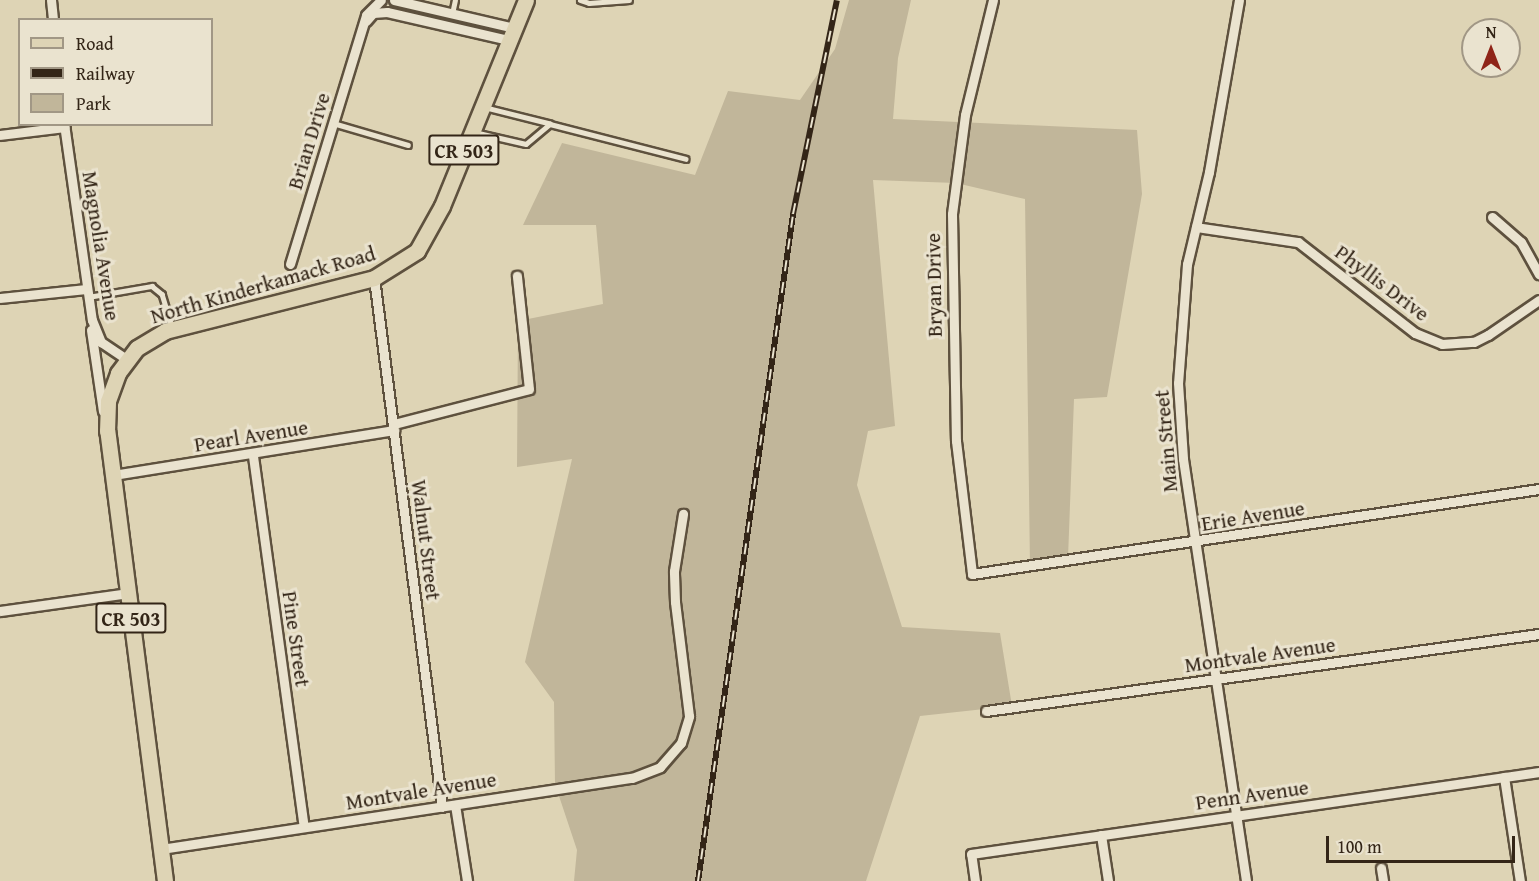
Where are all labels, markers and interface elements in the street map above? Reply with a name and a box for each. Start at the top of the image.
legend [18,18,213,126]
north arrow [1461,18,1521,78]
text: N [1486,20,1496,44]
text: Road [76,30,114,57]
text: Railway [76,60,135,87]
text: Park [76,90,111,117]
street label: Brian Drive [282,90,336,192]
road number: CR 503 [428,133,500,167]
street label: Magnolia Avenue [77,169,125,323]
street label: Bryan Drive [920,233,948,337]
street label: Phyllis Drive [1330,239,1434,327]
street label: North Kinderkamack Road [148,241,378,329]
street label: Main Street [1149,389,1183,493]
street label: Pearl Avenue [192,415,310,457]
street label: Walnut Street [406,478,446,602]
street label: Erie Avenue [1200,495,1306,537]
street label: Pine Street [277,589,315,689]
road number: CR 503 [95,601,167,635]
street label: Montvale Avenue [1183,632,1337,678]
street label: Montvale Avenue [344,767,498,815]
street label: Penn Avenue [1194,775,1310,815]
scale bar [1329,824,1518,862]
text: 100 m [1337,833,1382,860]

